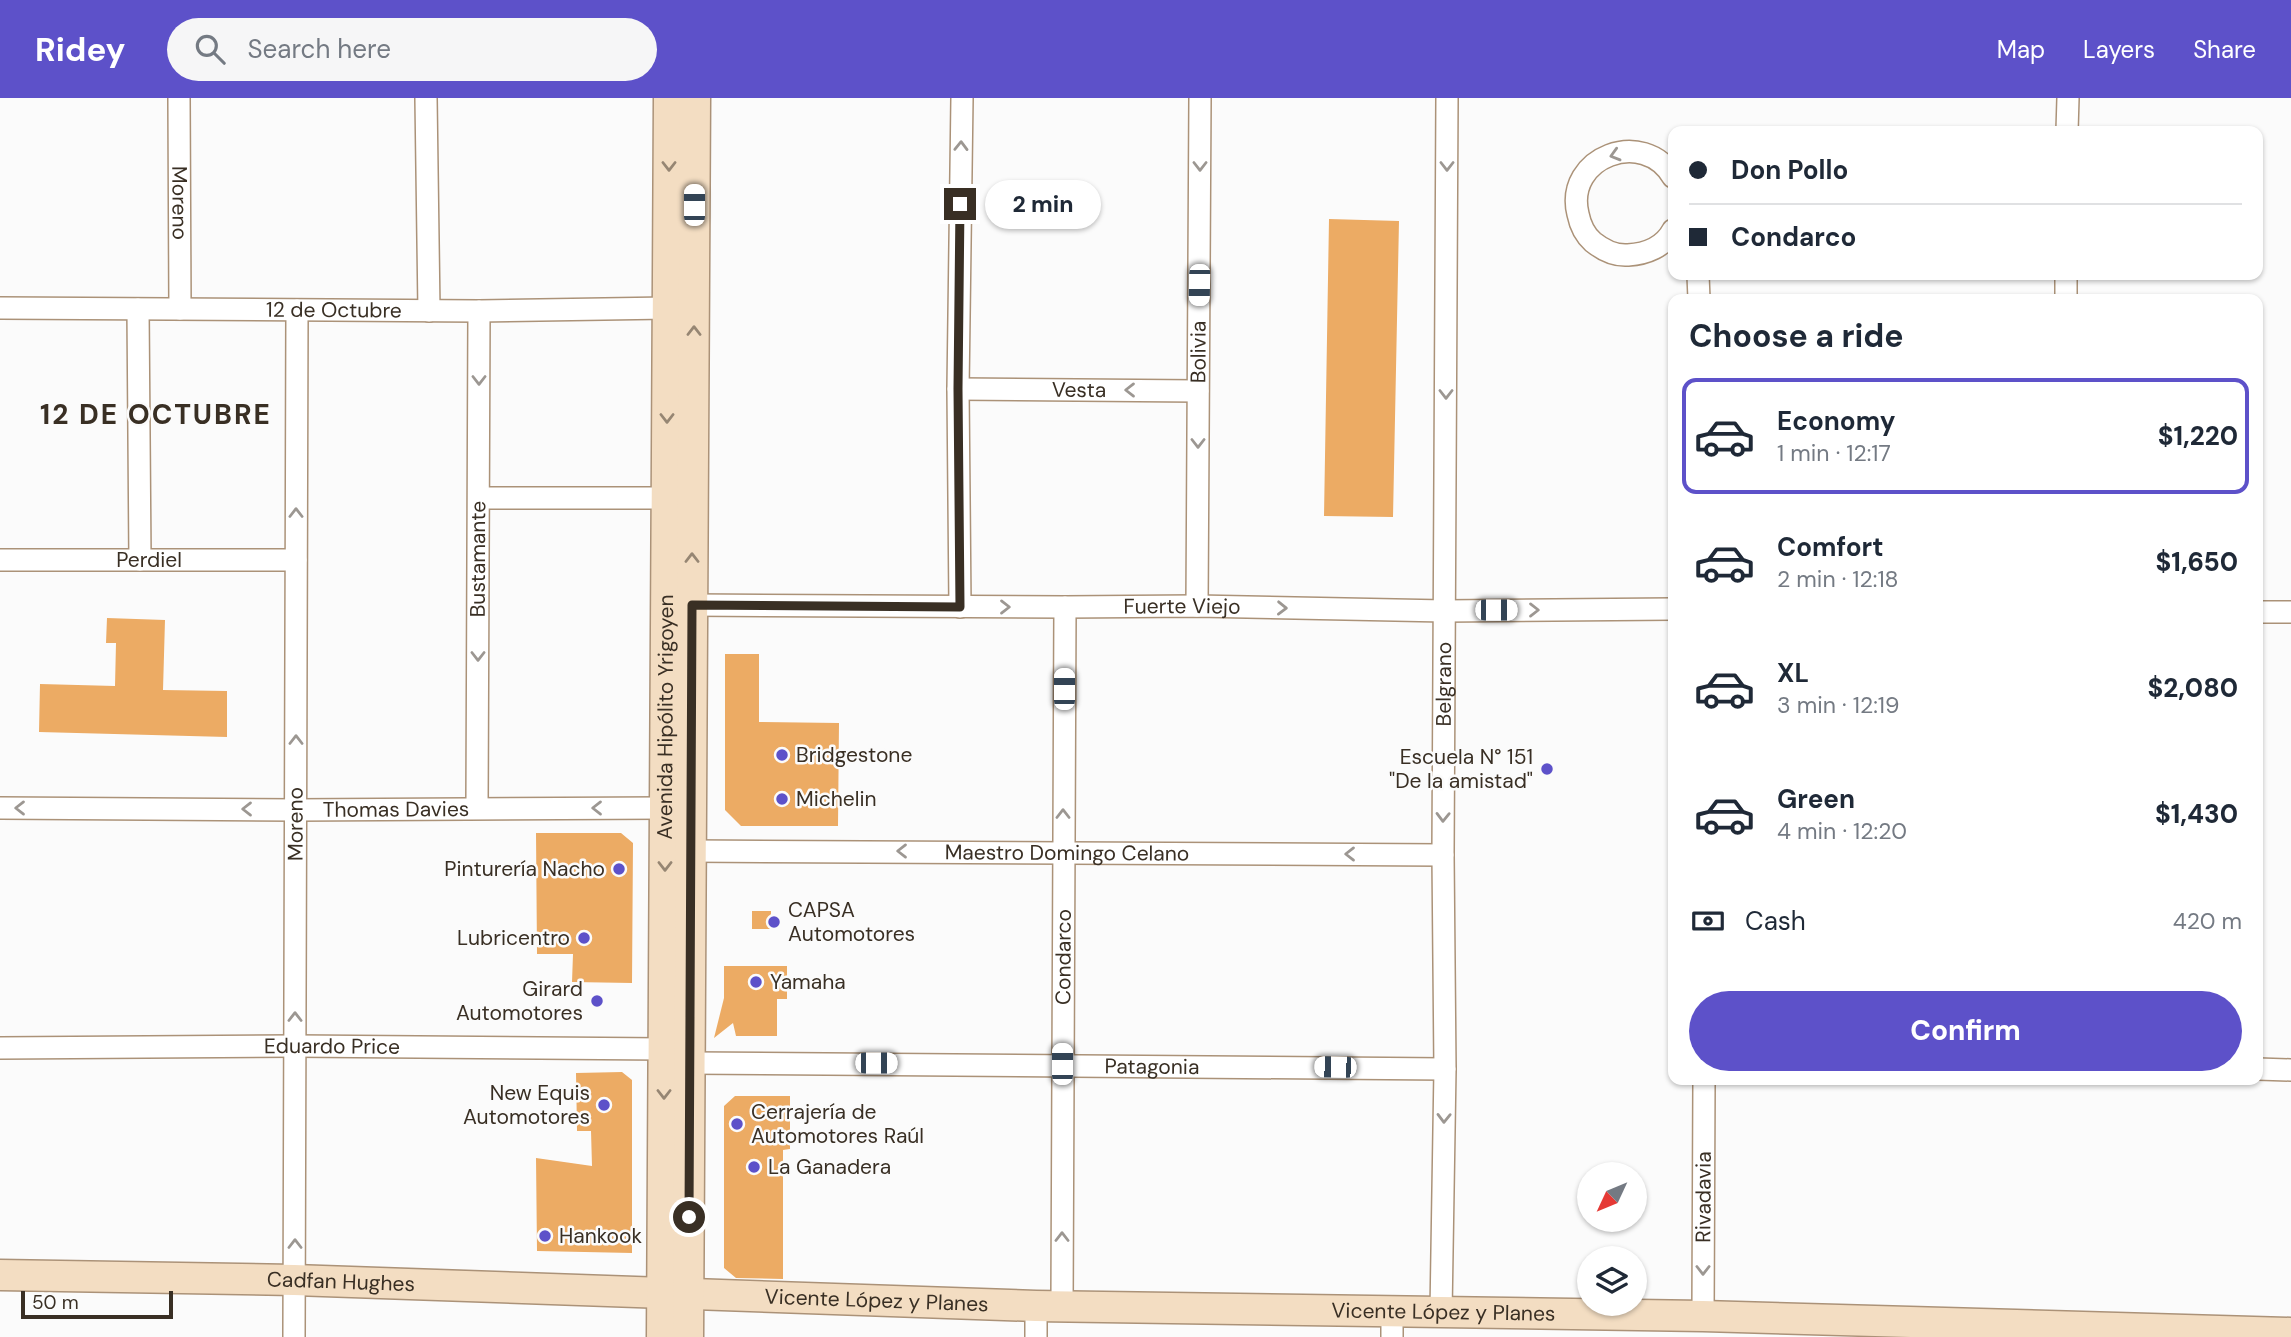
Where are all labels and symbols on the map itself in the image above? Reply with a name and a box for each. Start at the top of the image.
one-way arrow [953,141,969,151]
one-way arrow [1609,146,1621,161]
one-way arrow [661,161,677,172]
one-way arrow [1192,161,1207,172]
one-way arrow [1439,161,1455,172]
street label: Moreno [165,166,194,240]
callout: 2 min [984,180,1100,228]
car [684,184,705,226]
route end [944,188,976,220]
car [1189,264,1210,306]
street label: 12 de Octubre [266,296,402,325]
street label: Bolivia [1184,321,1213,383]
one-way arrow [686,325,702,336]
one-way arrow [471,375,487,385]
street label: Vesta [1052,376,1106,404]
one-way arrow [1124,383,1135,398]
one-way arrow [1438,389,1454,399]
district label: 12 DE OCTUBRE [40,396,272,433]
one-way arrow [659,413,675,424]
one-way arrow [1190,438,1206,448]
street label: Bustamante [464,501,492,617]
one-way arrow [288,507,304,518]
street label: Perdiel [116,546,182,574]
one-way arrow [685,553,700,564]
street label: Fuerte Viejo [1123,592,1241,621]
street label: Avenida Hipólito Yrigoyen [651,594,680,840]
one-way arrow [1001,599,1011,615]
one-way arrow [1277,600,1288,616]
car [1476,600,1518,621]
one-way arrow [1529,602,1540,618]
street label: Belgrano [1430,642,1458,726]
one-way arrow [470,651,486,662]
car [1054,668,1075,710]
one-way arrow [288,735,304,745]
place label: Bridgestone [796,741,912,769]
place label: Escuela N° 151 "De la amistad" [1389,743,1533,795]
marker: Bridgestone [774,747,790,763]
marker: Escuela N° 151 "De la amistad" [1539,761,1555,777]
place label: Michelin [796,785,877,813]
street label: Moreno [281,787,310,861]
marker: Michelin [774,791,790,807]
street label: Thomas Davies [323,795,469,824]
one-way arrow [14,800,24,816]
one-way arrow [591,800,602,816]
one-way arrow [241,802,252,817]
one-way arrow [1056,808,1071,819]
one-way arrow [1435,812,1451,823]
street label: Maestro Domingo Celano [945,838,1189,868]
one-way arrow [896,843,907,859]
one-way arrow [1344,846,1355,862]
place label: Pinturería Nacho [444,855,605,883]
marker: Pinturería Nacho [611,861,627,877]
one-way arrow [657,861,673,872]
place label: CAPSA Automotores [788,896,915,948]
street label: Condarco [1049,909,1078,1005]
marker: CAPSA Automotores [766,914,782,930]
place label: Lubricentro [457,924,570,952]
marker: Lubricentro [576,930,592,946]
place label: Yamaha [770,968,846,996]
marker: Yamaha [748,974,764,990]
place label: Girard Automotores [456,975,583,1027]
marker: Girard Automotores [589,993,605,1009]
one-way arrow [287,1011,303,1022]
street label: Eduardo Price [264,1032,400,1061]
car [1052,1043,1073,1085]
street label: Patagonia [1104,1052,1200,1081]
car [856,1053,898,1074]
car [1314,1056,1357,1078]
place label: New Equis Automotores [463,1079,590,1131]
one-way arrow [656,1089,672,1099]
marker: New Equis Automotores [596,1097,612,1113]
place label: Cerrajería de Automotores Raúl [751,1098,924,1150]
one-way arrow [1436,1113,1452,1124]
marker: Cerrajería de Automotores Raúl [729,1116,745,1132]
street label: Rivadavia [1689,1151,1718,1243]
place label: La Ganadera [768,1153,891,1181]
marker: La Ganadera [746,1159,762,1175]
north arrow [1577,1162,1647,1232]
route start [673,1201,705,1233]
place label: Hankook [559,1222,643,1250]
marker: Hankook [537,1228,553,1244]
one-way arrow [1054,1231,1070,1242]
one-way arrow [287,1239,303,1249]
street label: Cadfan Hughes [267,1266,415,1298]
one-way arrow [1695,1266,1711,1276]
street label: Vicente López y Planes [764,1282,989,1318]
scale bar [21,1288,173,1320]
street label: Vicente López y Planes [1331,1296,1556,1328]

